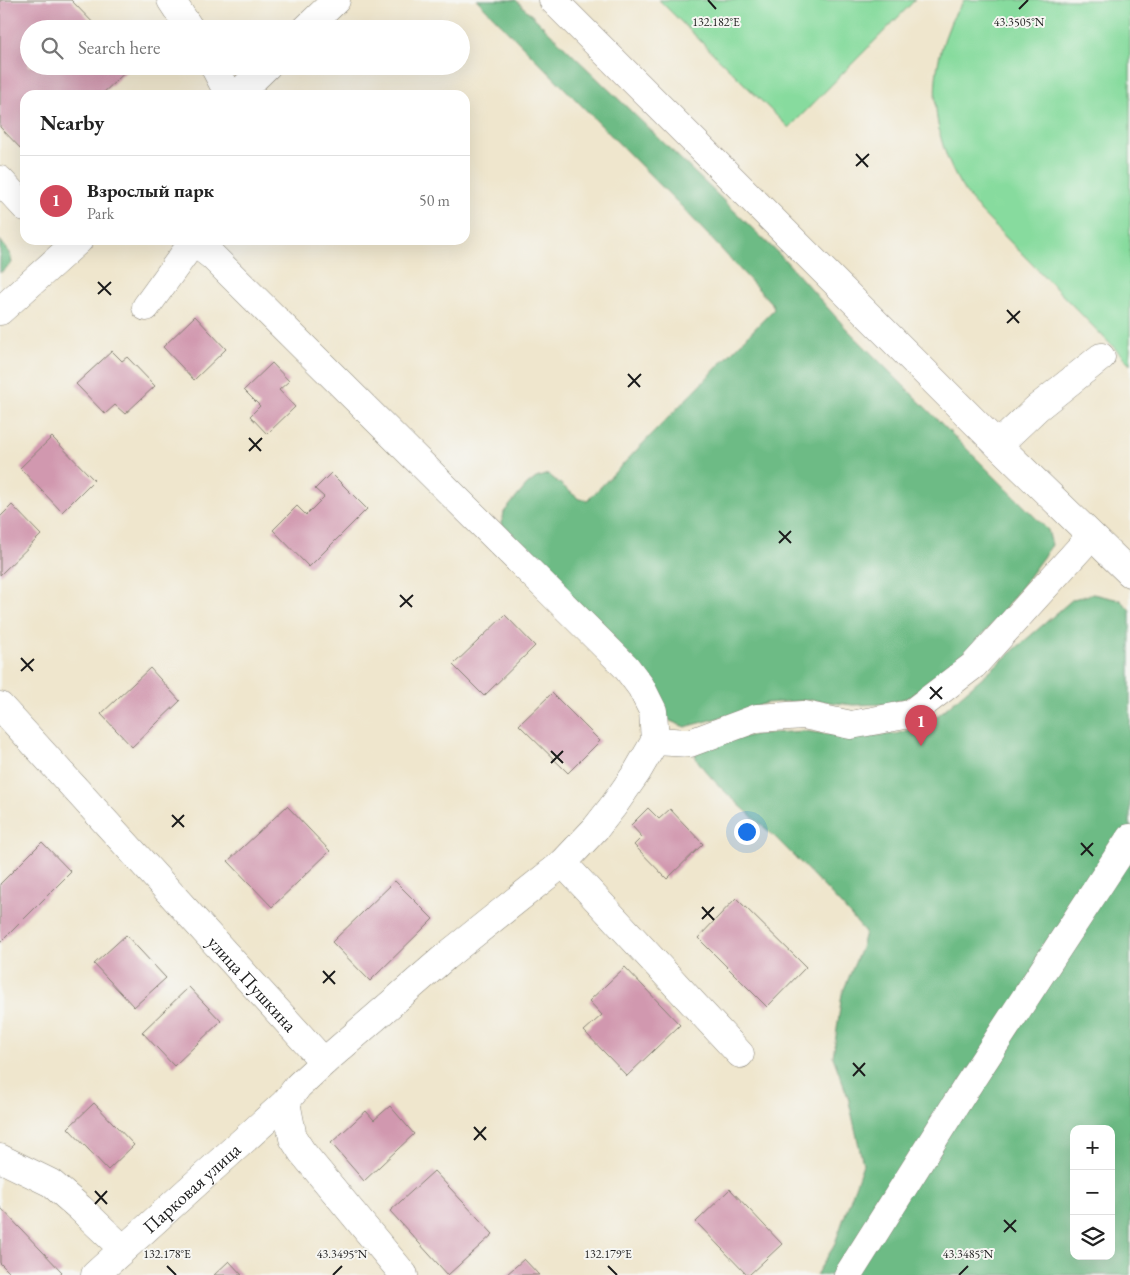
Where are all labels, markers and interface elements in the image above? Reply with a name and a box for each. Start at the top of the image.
text: 132.182°E [692,14,740,30]
text: 43.3505°N [994,14,1045,30]
search box [20,20,470,75]
icon: search [38,34,66,62]
text: Search here [78,35,160,60]
text: Nearby [40,109,104,136]
text: Взрослый парк [87,178,214,203]
text: 1 [52,190,60,211]
text: 50 m [419,190,450,211]
text: Park [87,203,114,224]
pin: 1 [905,705,937,746]
your location [734,819,760,845]
street label: улица Пушкина [202,930,303,1038]
map controls [1070,1125,1115,1260]
button: + [1070,1125,1115,1170]
street label: Парковая улица [137,1137,246,1239]
button: − [1070,1170,1115,1215]
button: layers [1070,1215,1115,1260]
text: 132.178°E [143,1246,191,1262]
text: 43.3495°N [317,1246,368,1262]
text: 132.179°E [584,1246,632,1262]
text: 43.3485°N [943,1246,994,1262]

